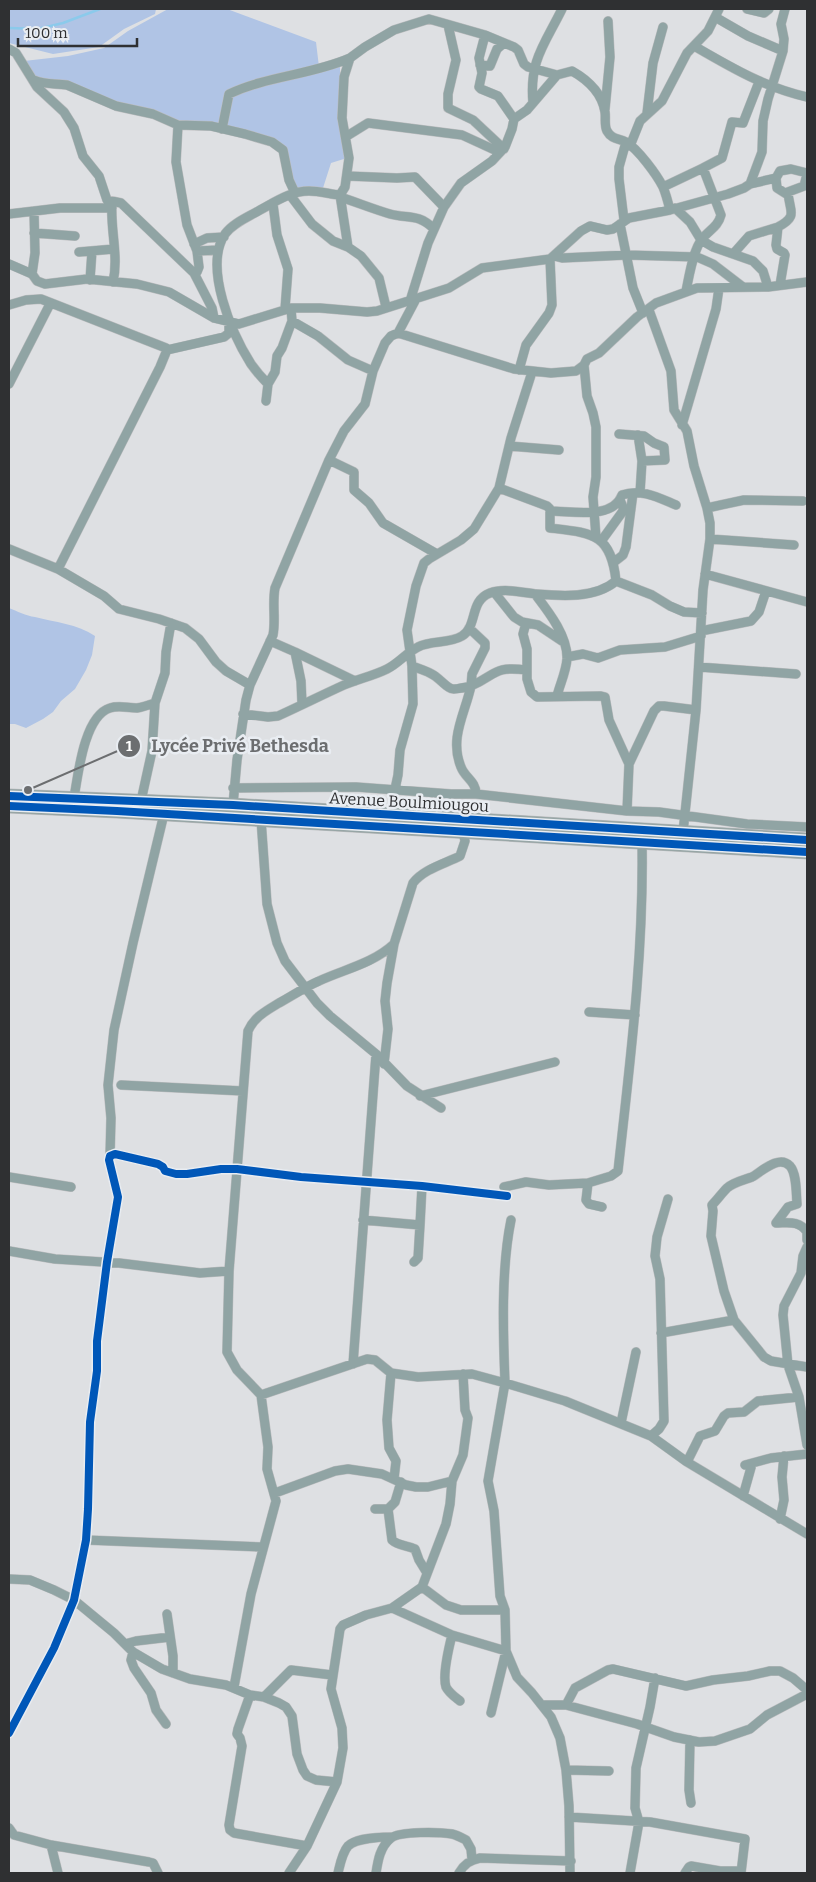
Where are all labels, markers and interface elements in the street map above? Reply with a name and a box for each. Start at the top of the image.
scale bar [18,15,136,47]
text: 100 m [25,24,68,42]
callout: Lycée Privé Bethesda [116,729,339,762]
text: Lycée Privé Bethesda [151,735,329,757]
text: 1 [126,737,133,755]
street label: Avenue Boulmiougou [328,788,490,816]

